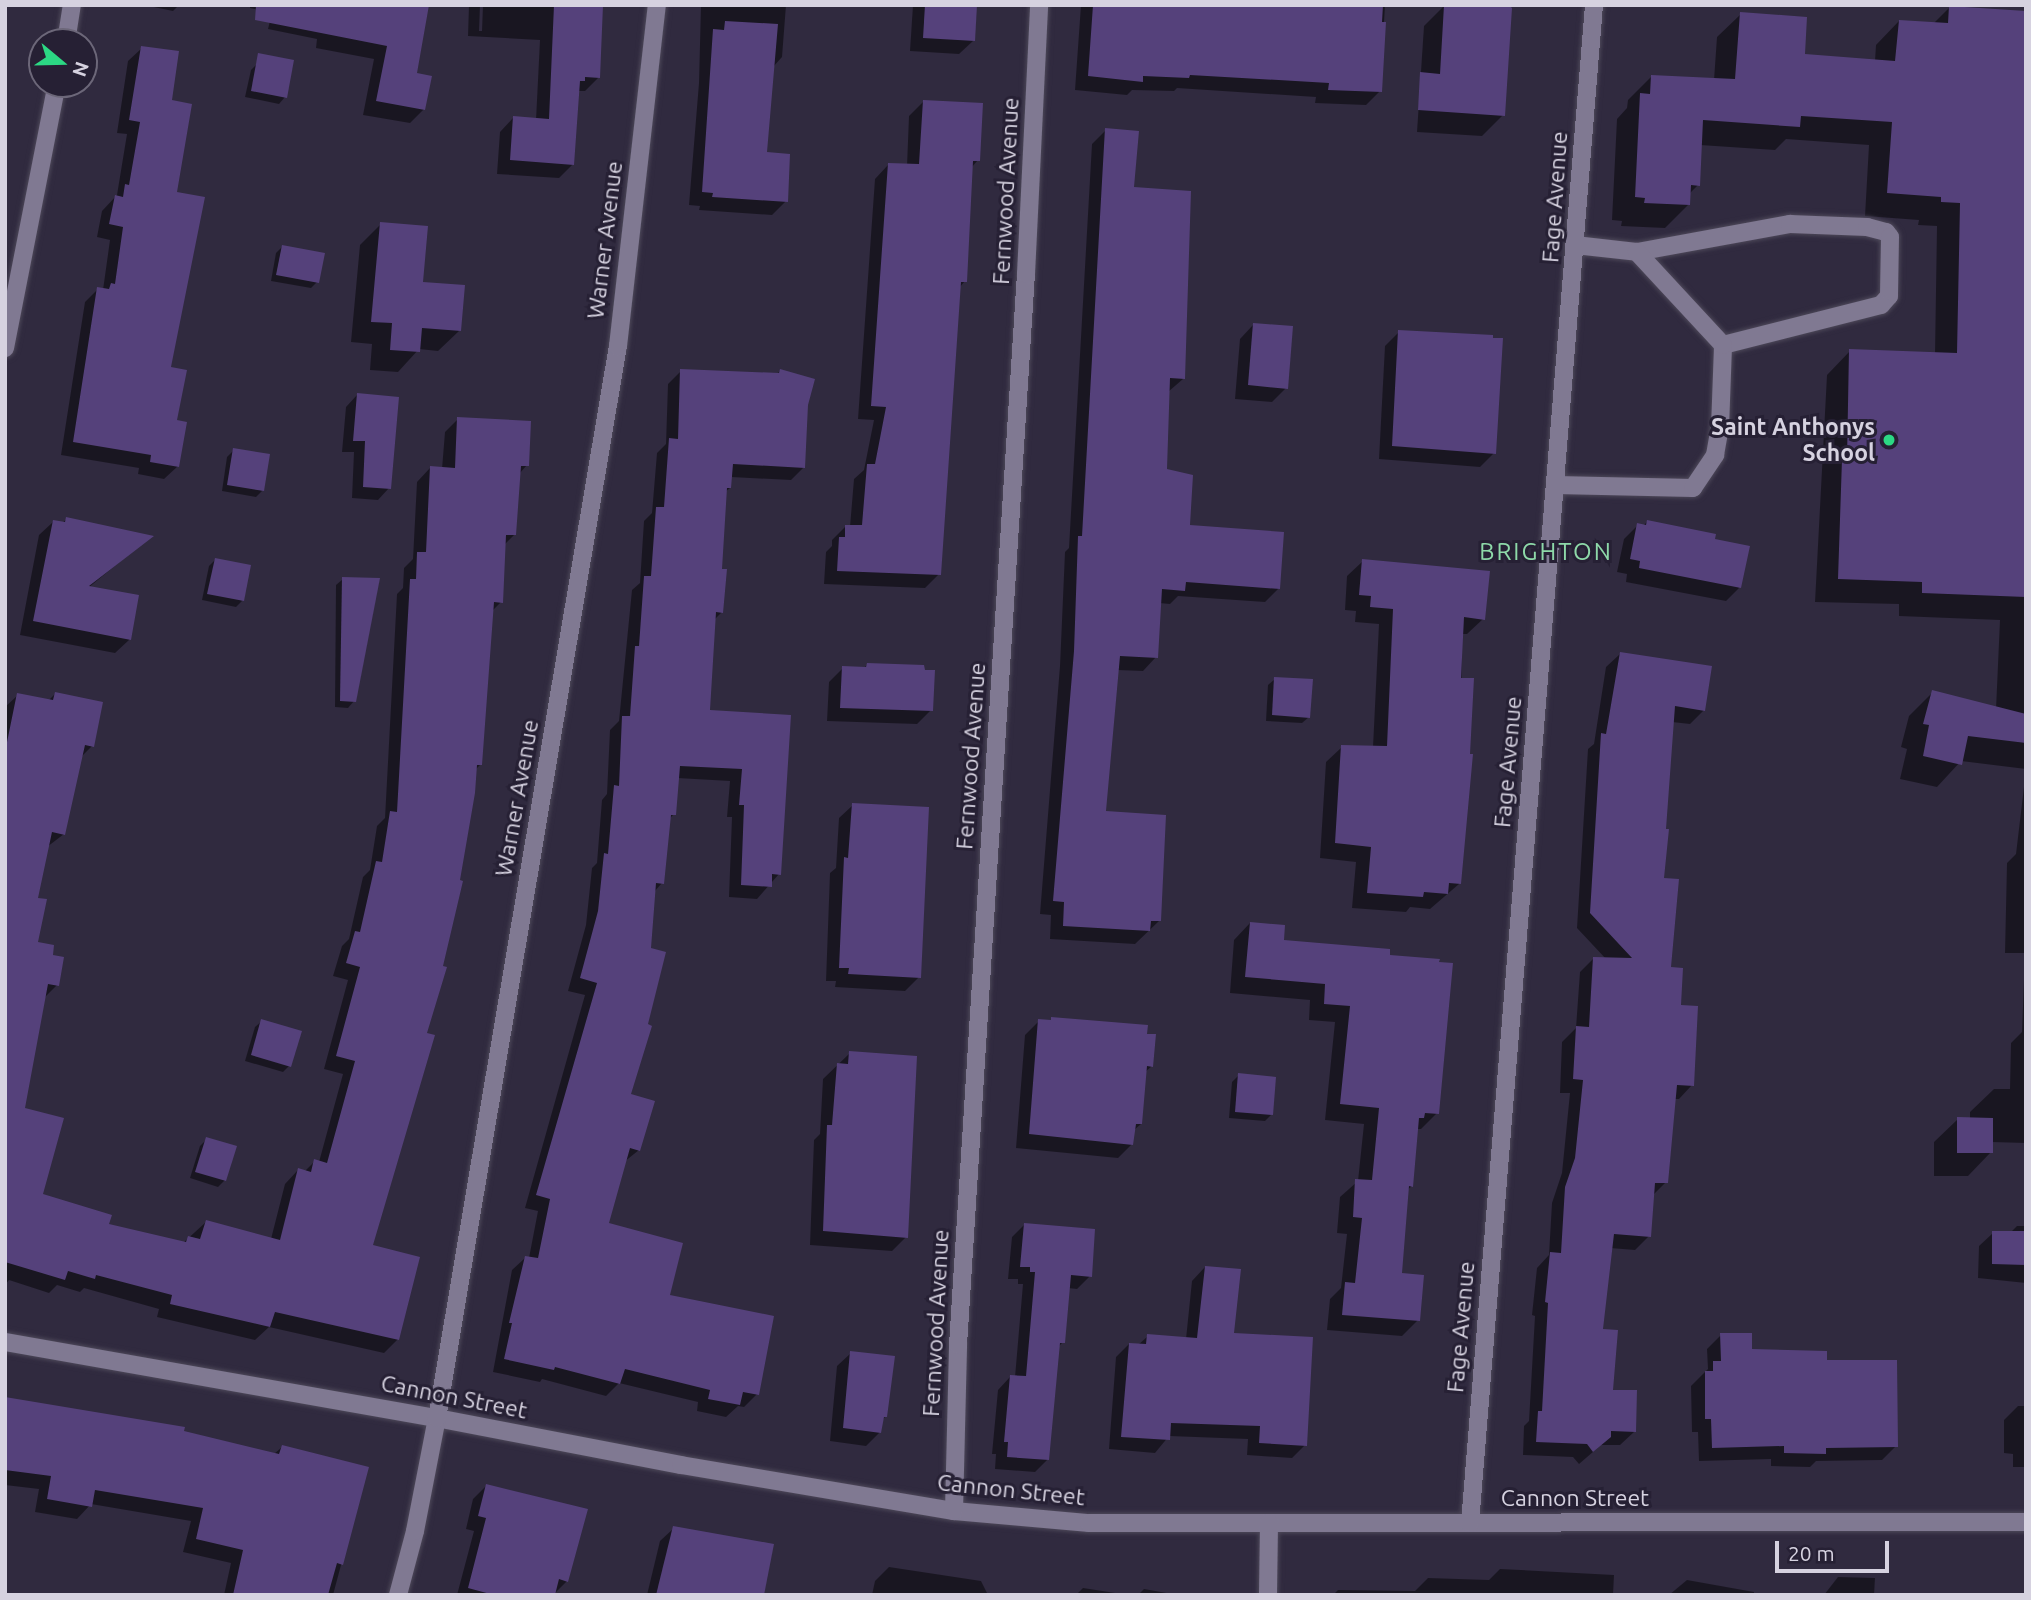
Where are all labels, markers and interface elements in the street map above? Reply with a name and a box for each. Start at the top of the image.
north arrow [28,28,98,98]
text: N [68,59,94,79]
street label: Fernwood Avenue [987,97,1025,285]
street label: Fage Avenue [1537,130,1573,264]
street label: Warner Avenue [582,160,628,320]
place label: Saint Anthonys School [1711,413,1875,467]
marker: Saint Anthonys School [1881,432,1897,448]
district label: BRIGHTON [1480,538,1612,566]
street label: Fernwood Avenue [951,661,991,851]
street label: Fage Avenue [1489,695,1527,829]
street label: Warner Avenue [490,717,544,879]
street label: Fernwood Avenue [917,1229,955,1417]
street label: Fage Avenue [1442,1260,1480,1394]
street label: Cannon Street [379,1369,529,1425]
street label: Cannon Street [936,1469,1086,1511]
street label: Cannon Street [1501,1484,1649,1512]
scale bar [1779,1526,1893,1570]
text: 20 m [1788,1541,1835,1565]

